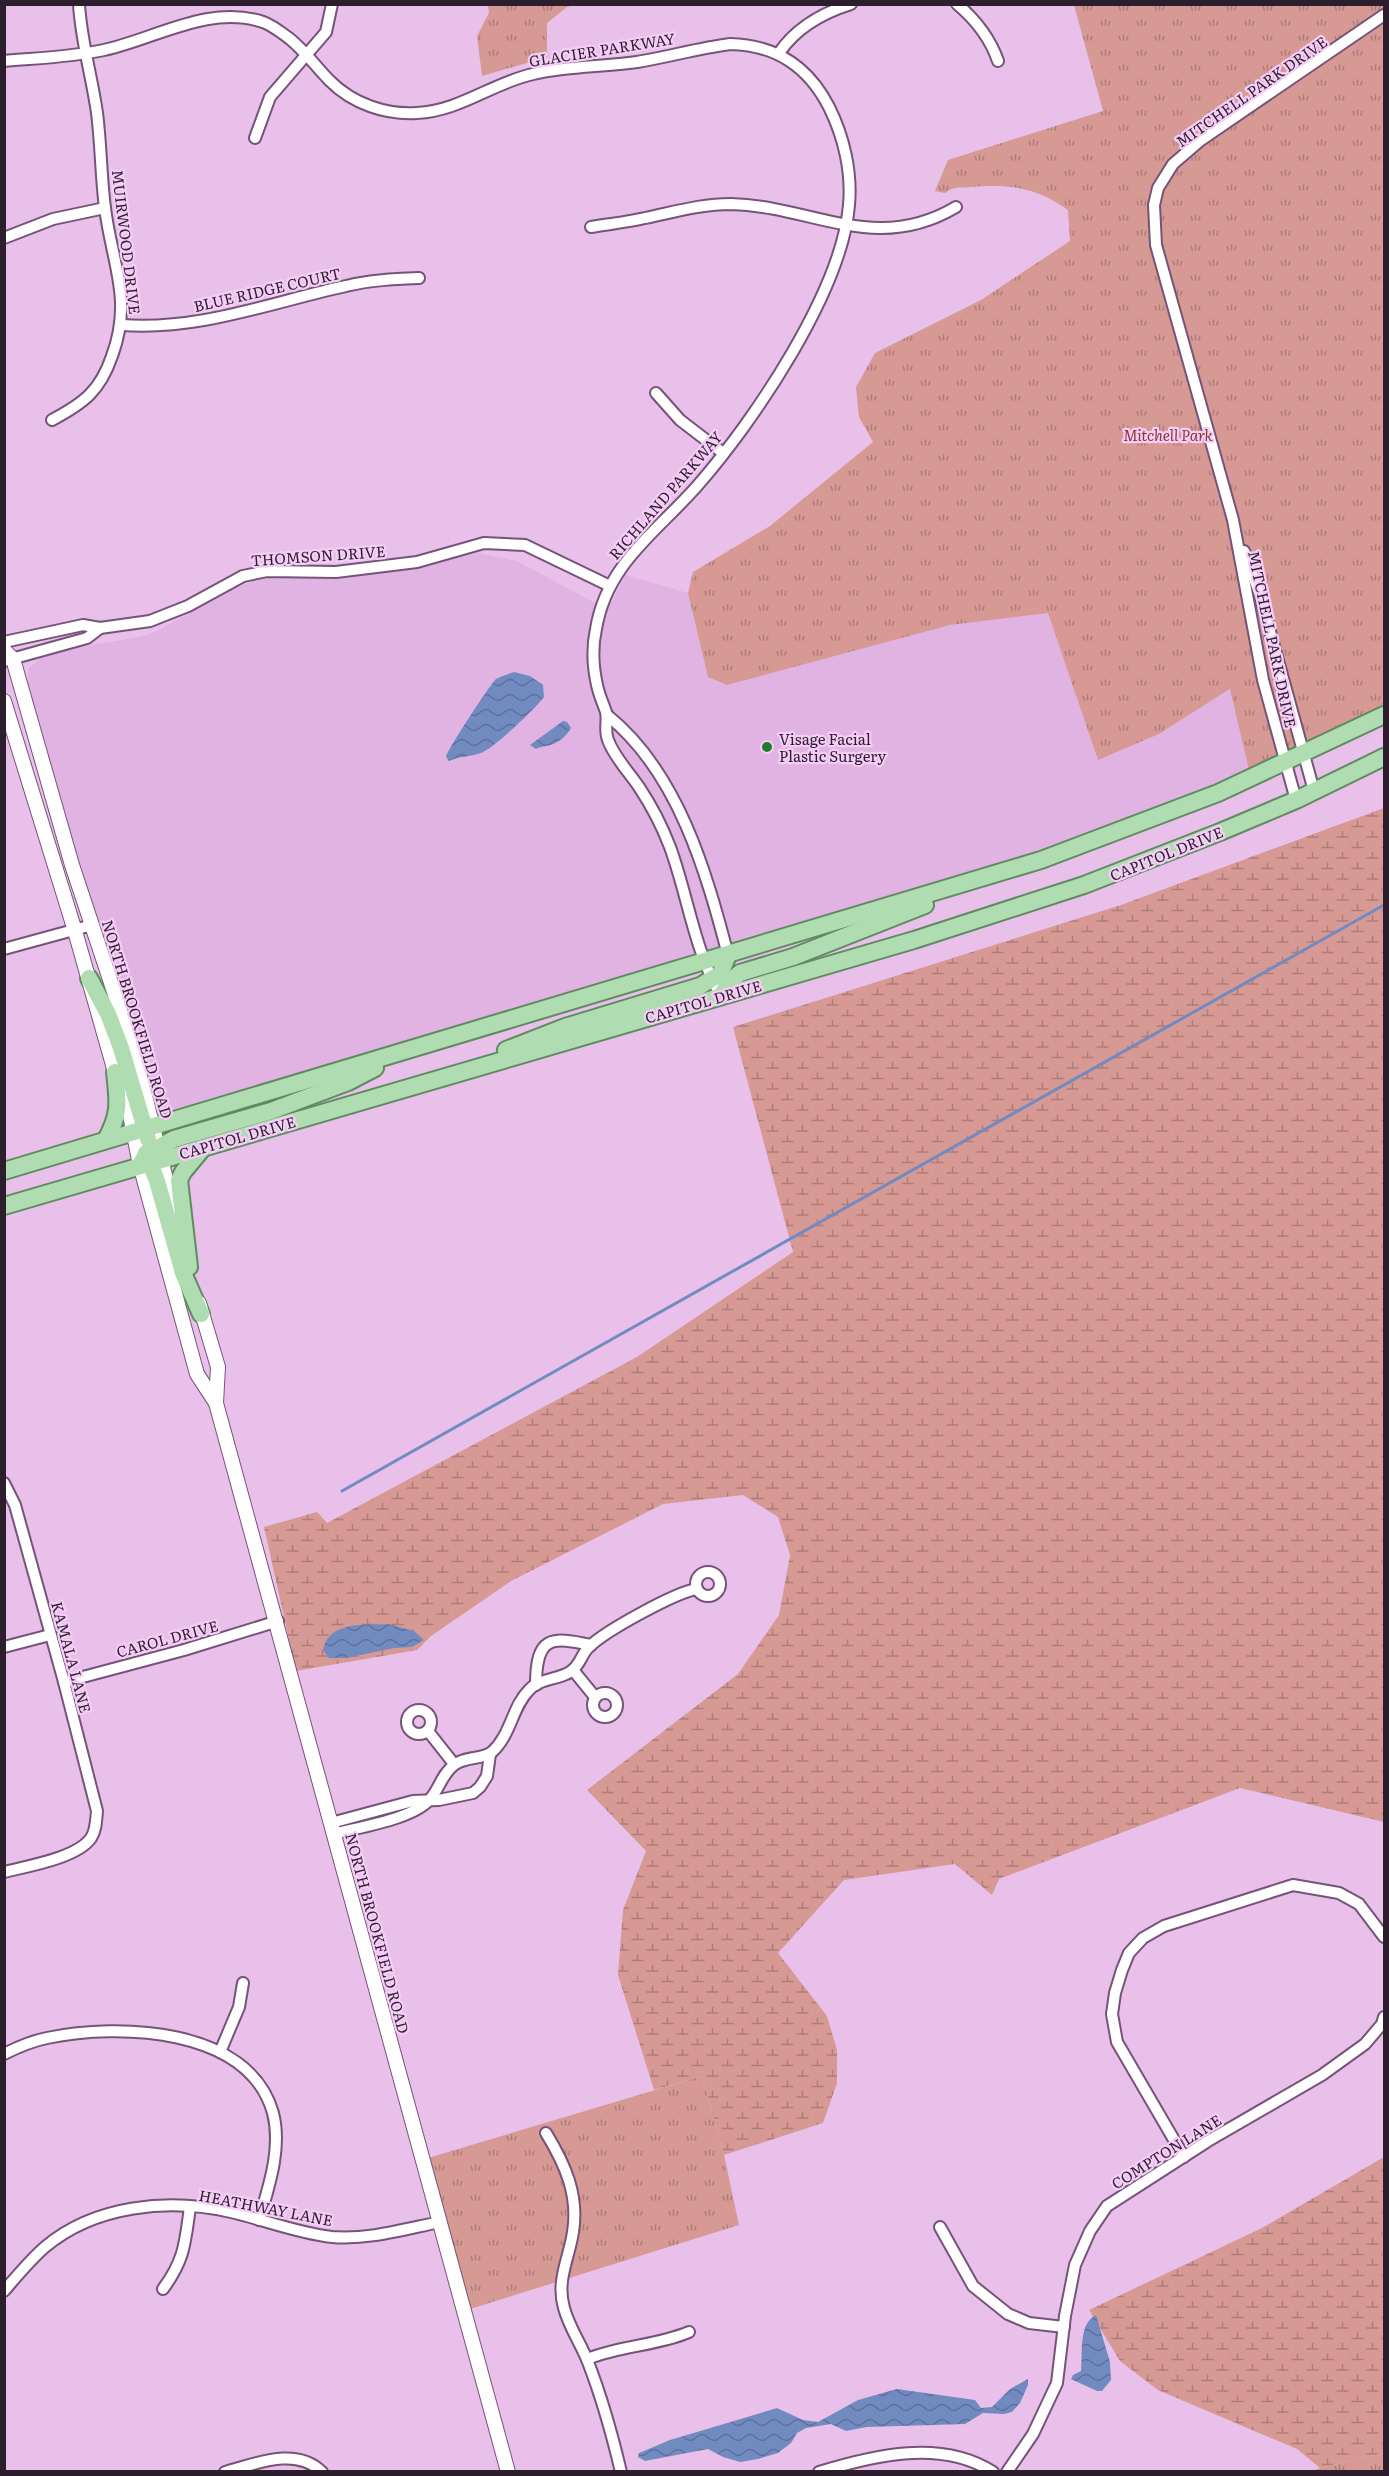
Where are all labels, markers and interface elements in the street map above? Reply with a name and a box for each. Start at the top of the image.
street label: GLACIER PARKWAY [527,26,677,72]
street label: MITCHELL PARK DRIVE [1171,30,1331,152]
street label: MUIRWOOD DRIVE [107,168,147,316]
street label: BLUE RIDGE COURT [191,261,343,317]
park label: Mitchell Park [1123,423,1214,446]
street label: RICHLAND PARKWAY [603,425,728,564]
street label: THOMSON DRIVE [250,539,386,571]
street label: MITCHELL PARK DRIVE [1243,548,1303,730]
place label: Visage Facial Plastic Surgery [779,727,886,767]
marker: Visage Facial Plastic Surgery [760,740,774,754]
street label: CAPITOL DRIVE [1106,820,1226,886]
street label: NORTH BROOKFIELD ROAD [97,917,179,1121]
street label: CAPITOL DRIVE [642,973,764,1029]
street label: CAPITOL DRIVE [176,1109,298,1165]
street label: KAMALA LANE [46,1599,98,1715]
street label: CAROL DRIVE [113,1613,221,1663]
street label: NORTH BROOKFIELD ROAD [340,1830,416,2036]
street label: COMPTON LANE [1106,2108,1226,2194]
street label: HEATHWAY LANE [197,2183,335,2231]

